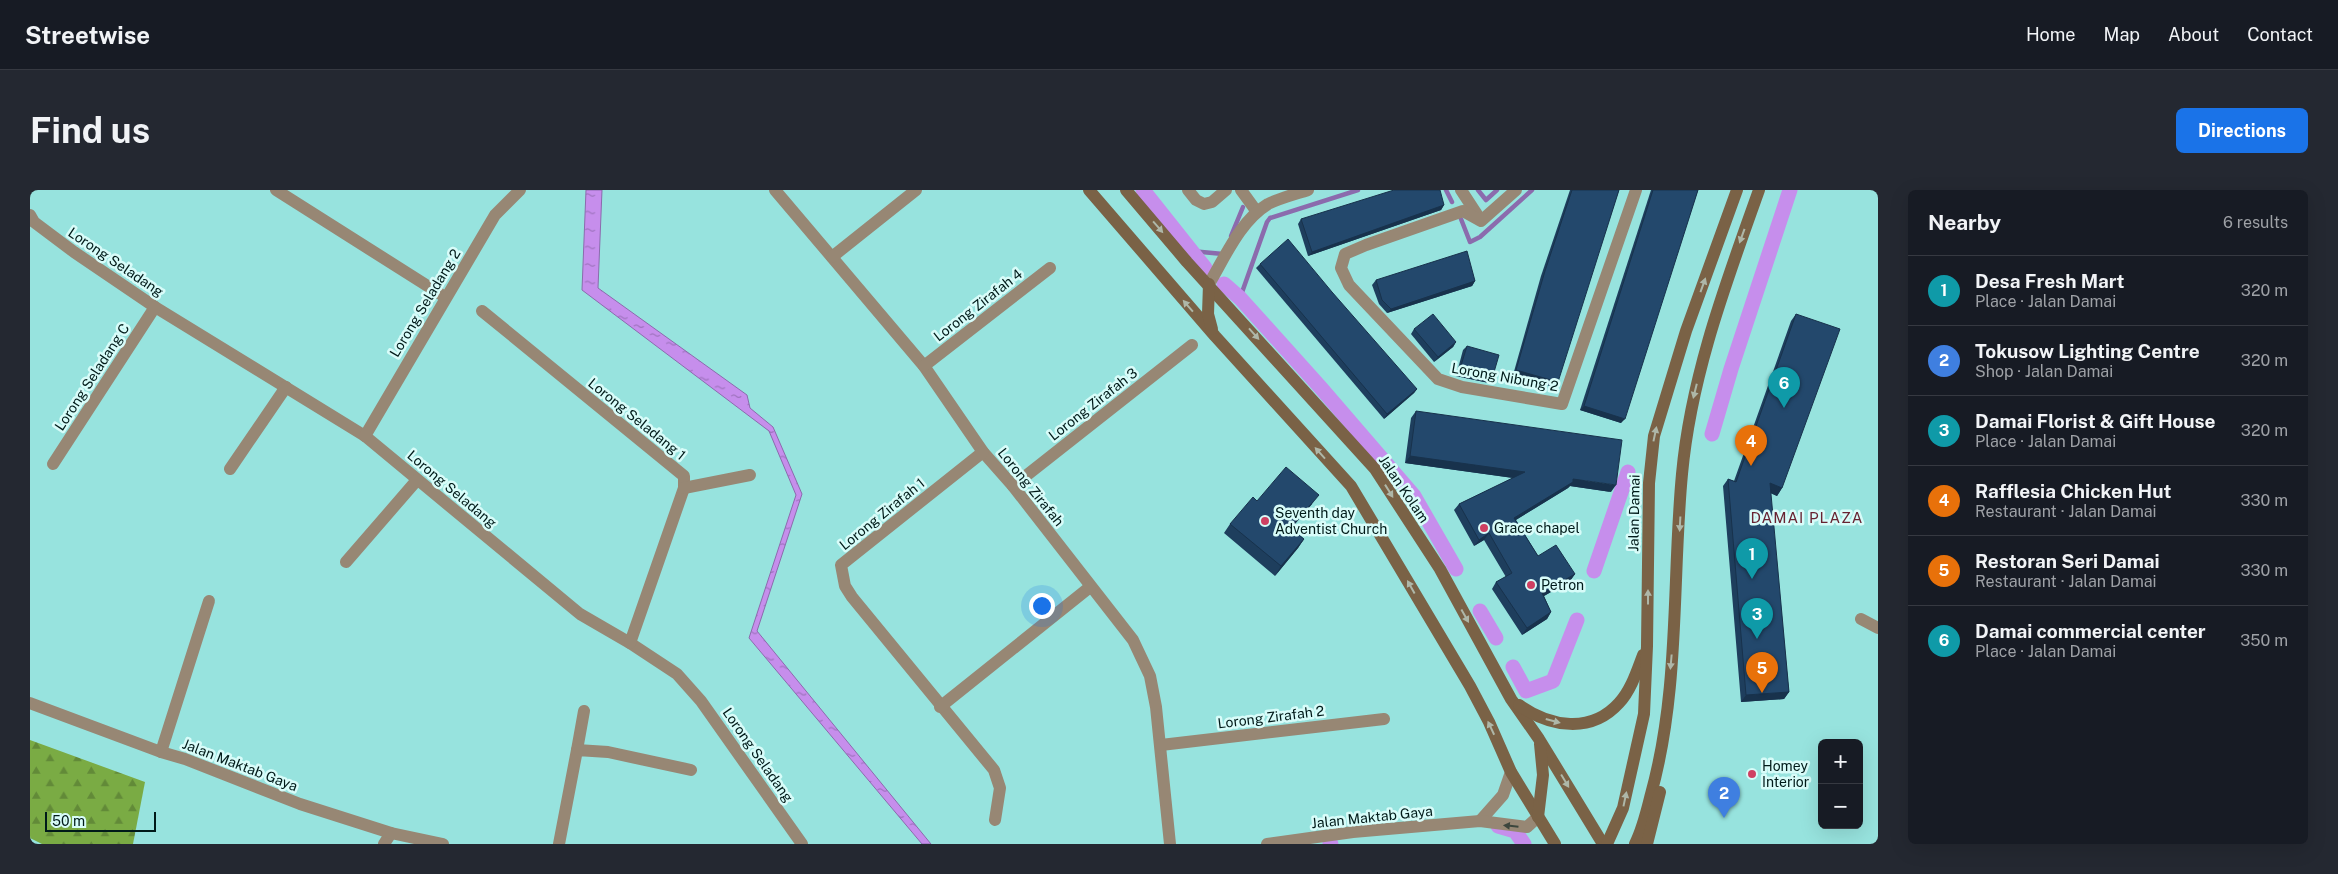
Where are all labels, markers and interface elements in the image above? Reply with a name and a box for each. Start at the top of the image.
text: Streetwise [25,21,150,49]
text: Home [2026,24,2076,45]
text: Map [2104,24,2140,45]
text: About [2168,24,2219,45]
text: Contact [2247,24,2313,45]
button: Directions [2176,108,2308,153]
text: Find us [30,110,150,151]
text: Nearby [1928,210,2001,235]
text: 6 results [2223,213,2288,232]
one-way arrow [1152,220,1163,233]
street label: Lorong Seladang [65,224,167,300]
one-way arrow [1738,229,1746,244]
street label: Lorong Seladang 2 [386,246,464,360]
street label: Lorong Zirafah 4 [931,265,1026,344]
text: Desa Fresh Mart [1975,270,2125,292]
one-way arrow [1699,277,1707,292]
text: 1 [1941,281,1947,300]
text: 320 m [2241,281,2288,300]
text: Place · Jalan Damai [1975,292,2116,311]
one-way arrow [1182,300,1194,312]
street label: Lorong Seladang C [51,320,133,434]
one-way arrow [1248,327,1260,339]
text: Tokusow Lighting Centre [1975,340,2200,362]
text: 2 [1939,351,1949,370]
text: 320 m [2241,351,2288,370]
street label: Lorong Nibung 2 [1450,360,1560,394]
text: Shop · Jalan Damai [1975,362,2113,381]
street label: Lorong Zirafah 3 [1046,364,1141,443]
pin: 6 [1768,367,1800,408]
street label: Lorong Seladang 1 [585,375,689,463]
one-way arrow [1691,384,1699,399]
text: Damai Florist & Gift House [1975,410,2216,432]
text: 3 [1939,421,1949,440]
text: 320 m [2241,421,2288,440]
pin: 4 [1735,425,1767,466]
one-way arrow [1651,427,1659,442]
text: Place · Jalan Damai [1975,432,2116,451]
street label: Lorong Zirafah [995,445,1067,529]
street label: Lorong Seladang [404,447,500,531]
one-way arrow [1314,447,1326,459]
street label: Jalan Kolam [1376,452,1432,526]
street label: Jalan Damai [1625,474,1643,552]
street label: Lorong Zirafah 1 [836,475,928,553]
text: Rafflesia Chicken Hut [1975,480,2171,502]
one-way arrow [1384,485,1394,498]
text: 4 [1939,491,1949,510]
text: 330 m [2241,491,2288,510]
text: Restaurant · Jalan Damai [1975,502,2157,521]
place label: Seventh day Adventist Church [1275,505,1387,537]
district label: DAMAI PLAZA [1751,509,1863,526]
marker: Seventh day Adventist Church [1259,515,1271,527]
one-way arrow [1675,516,1683,532]
place label: Grace chapel [1494,520,1580,536]
marker: Grace chapel [1478,522,1490,534]
pin: 1 [1736,538,1768,579]
text: Restoran Seri Damai [1975,550,2160,572]
text: 5 [1939,561,1949,580]
text: 330 m [2241,561,2288,580]
text: Restaurant · Jalan Damai [1975,572,2157,591]
place label: Petron [1541,577,1584,593]
one-way arrow [1407,579,1415,594]
marker: Petron [1525,579,1537,591]
one-way arrow [1644,589,1652,605]
your location [1029,593,1055,619]
pin: 3 [1741,598,1773,639]
one-way arrow [1461,609,1469,623]
text: Damai commercial center [1975,620,2206,642]
text: 6 [1939,631,1949,650]
text: 350 m [2240,631,2288,650]
text: Place · Jalan Damai [1975,642,2116,661]
pin: 5 [1746,652,1778,693]
one-way arrow [1666,654,1674,670]
street label: Lorong Zirafah 2 [1217,703,1325,731]
street label: Lorong Seladang [720,705,797,805]
one-way arrow [1546,718,1561,726]
one-way arrow [1487,721,1495,735]
street label: Jalan Maktab Gaya [180,736,300,794]
map controls [1818,739,1863,829]
button: + [1818,739,1863,784]
place label: Homey Interior [1762,758,1809,790]
marker: Homey Interior [1746,768,1758,780]
one-way arrow [1560,774,1569,787]
pin: 2 [1708,777,1740,818]
button: − [1818,784,1863,829]
one-way arrow [1621,791,1629,806]
street label: Jalan Maktab Gaya [1311,803,1433,831]
scale bar [45,809,156,832]
text: 50 m [52,813,85,829]
one-way arrow [1502,821,1518,829]

